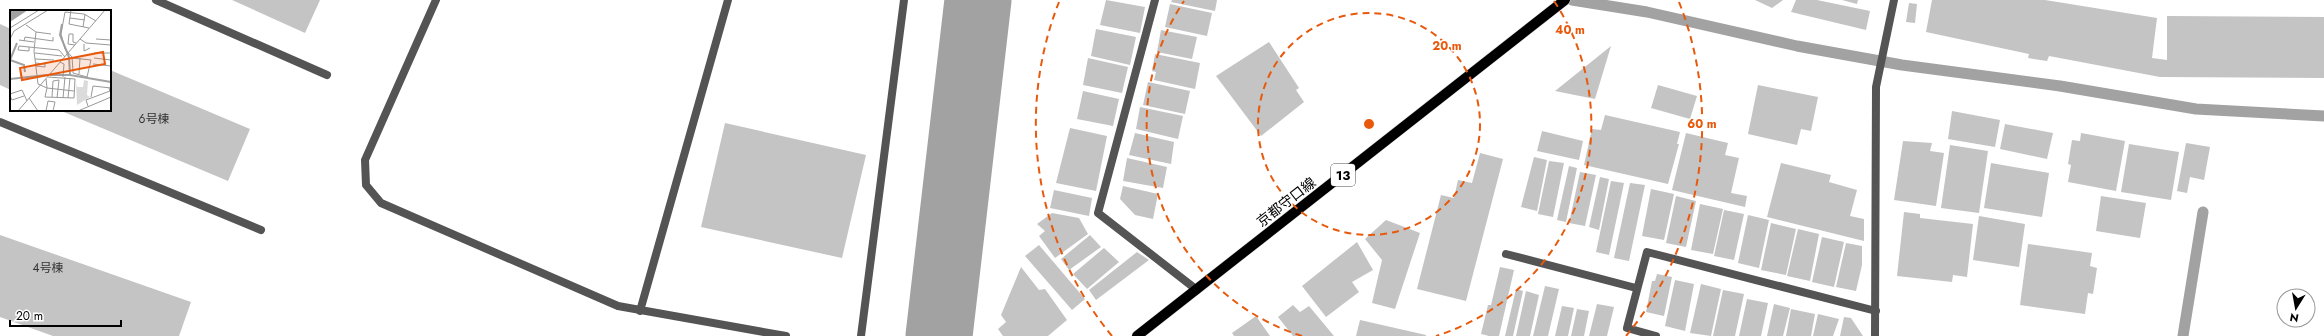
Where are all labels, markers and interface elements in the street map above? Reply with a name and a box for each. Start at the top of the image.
inset map [10,10,111,111]
text: 40 m [1555,21,1585,39]
text: 20 m [1432,37,1462,55]
house number: 6号棟 [139,110,169,128]
text: 60 m [1687,115,1717,133]
centre of rings [1362,117,1376,131]
road number: 13 [1331,164,1355,186]
street label: 京都守口線 [1252,173,1320,231]
house number: 4号棟 [33,259,64,277]
north arrow [2276,288,2316,328]
scale bar [10,302,121,328]
text: 20 m [16,307,43,325]
text: N [2288,309,2300,327]

